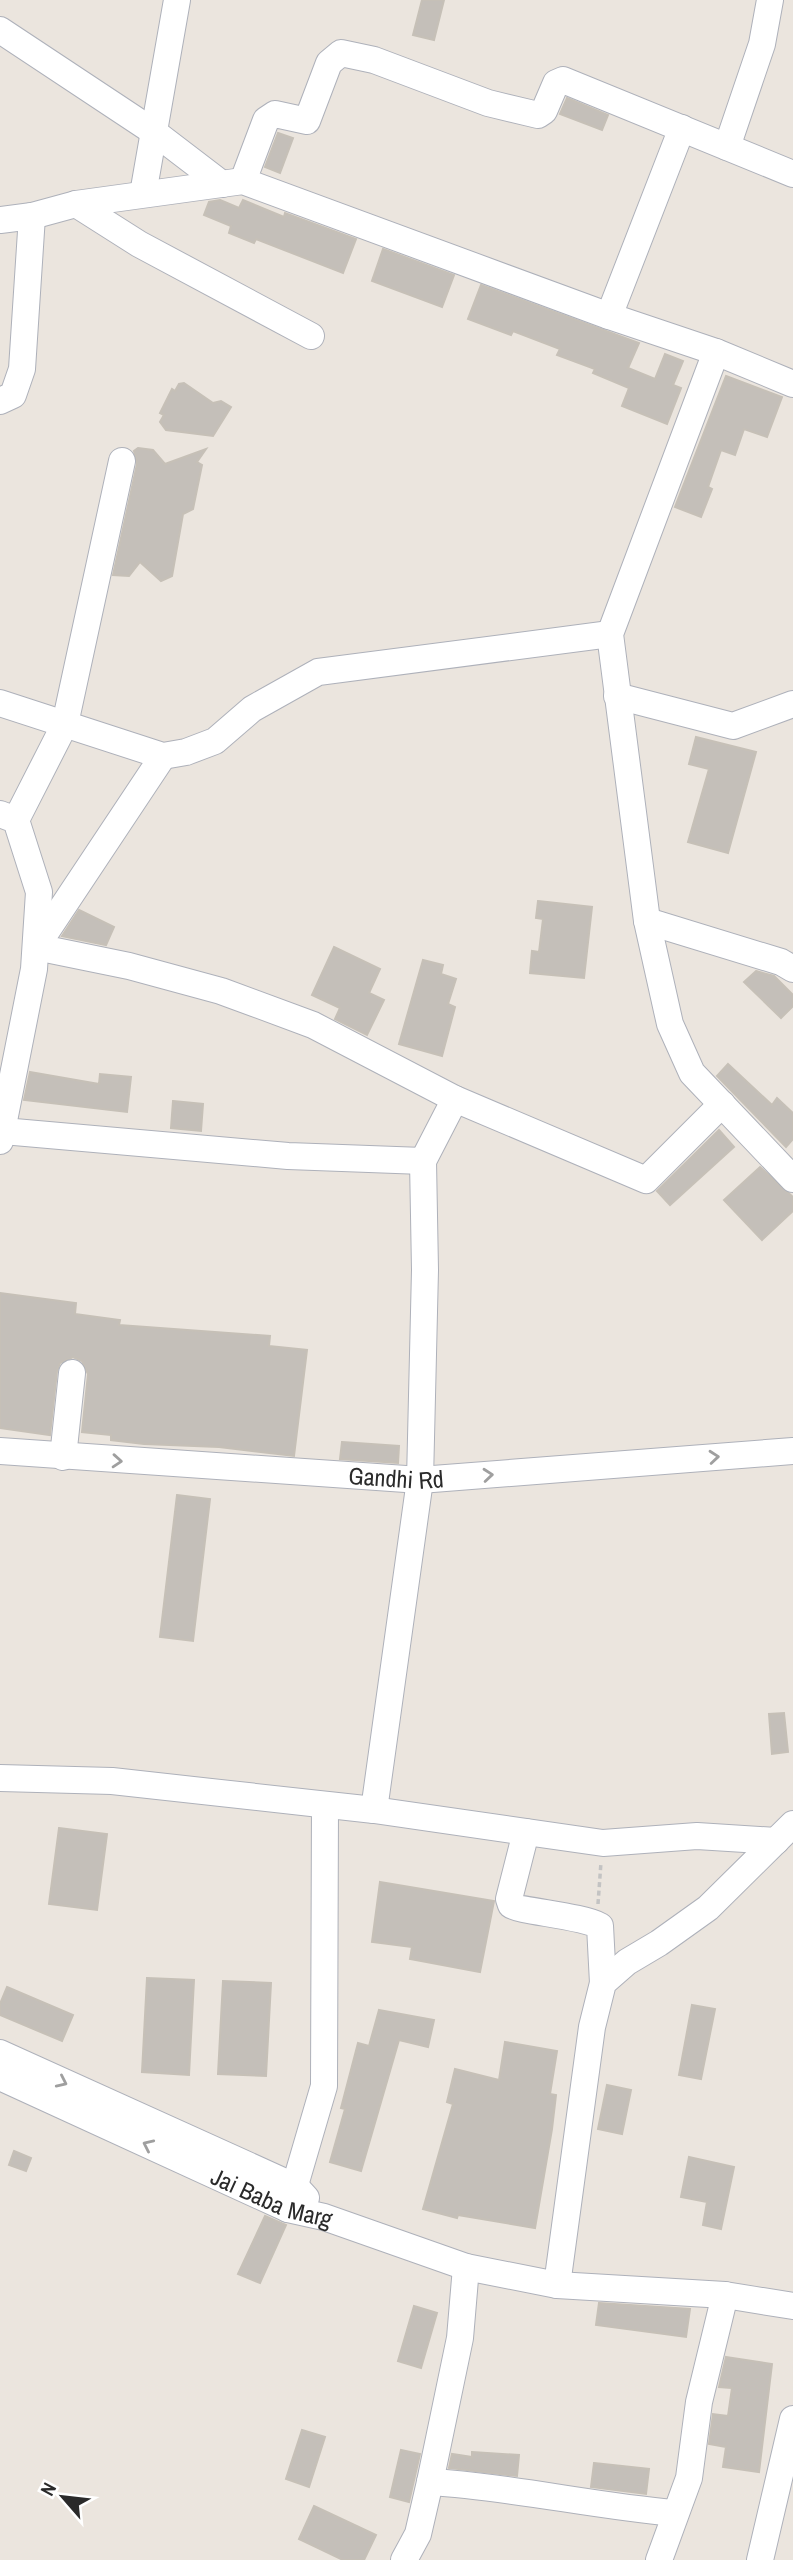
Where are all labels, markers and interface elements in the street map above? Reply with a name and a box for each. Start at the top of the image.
one-way arrow [709,1450,720,1465]
one-way arrow [112,1453,123,1468]
street label: Gandhi Rd [347,1459,445,1496]
one-way arrow [482,1468,493,1483]
one-way arrow [55,2073,67,2087]
one-way arrow [143,2139,156,2153]
street label: Jai Baba Marg [206,2160,337,2235]
north arrow [28,2462,98,2532]
text: N [34,2478,62,2500]

